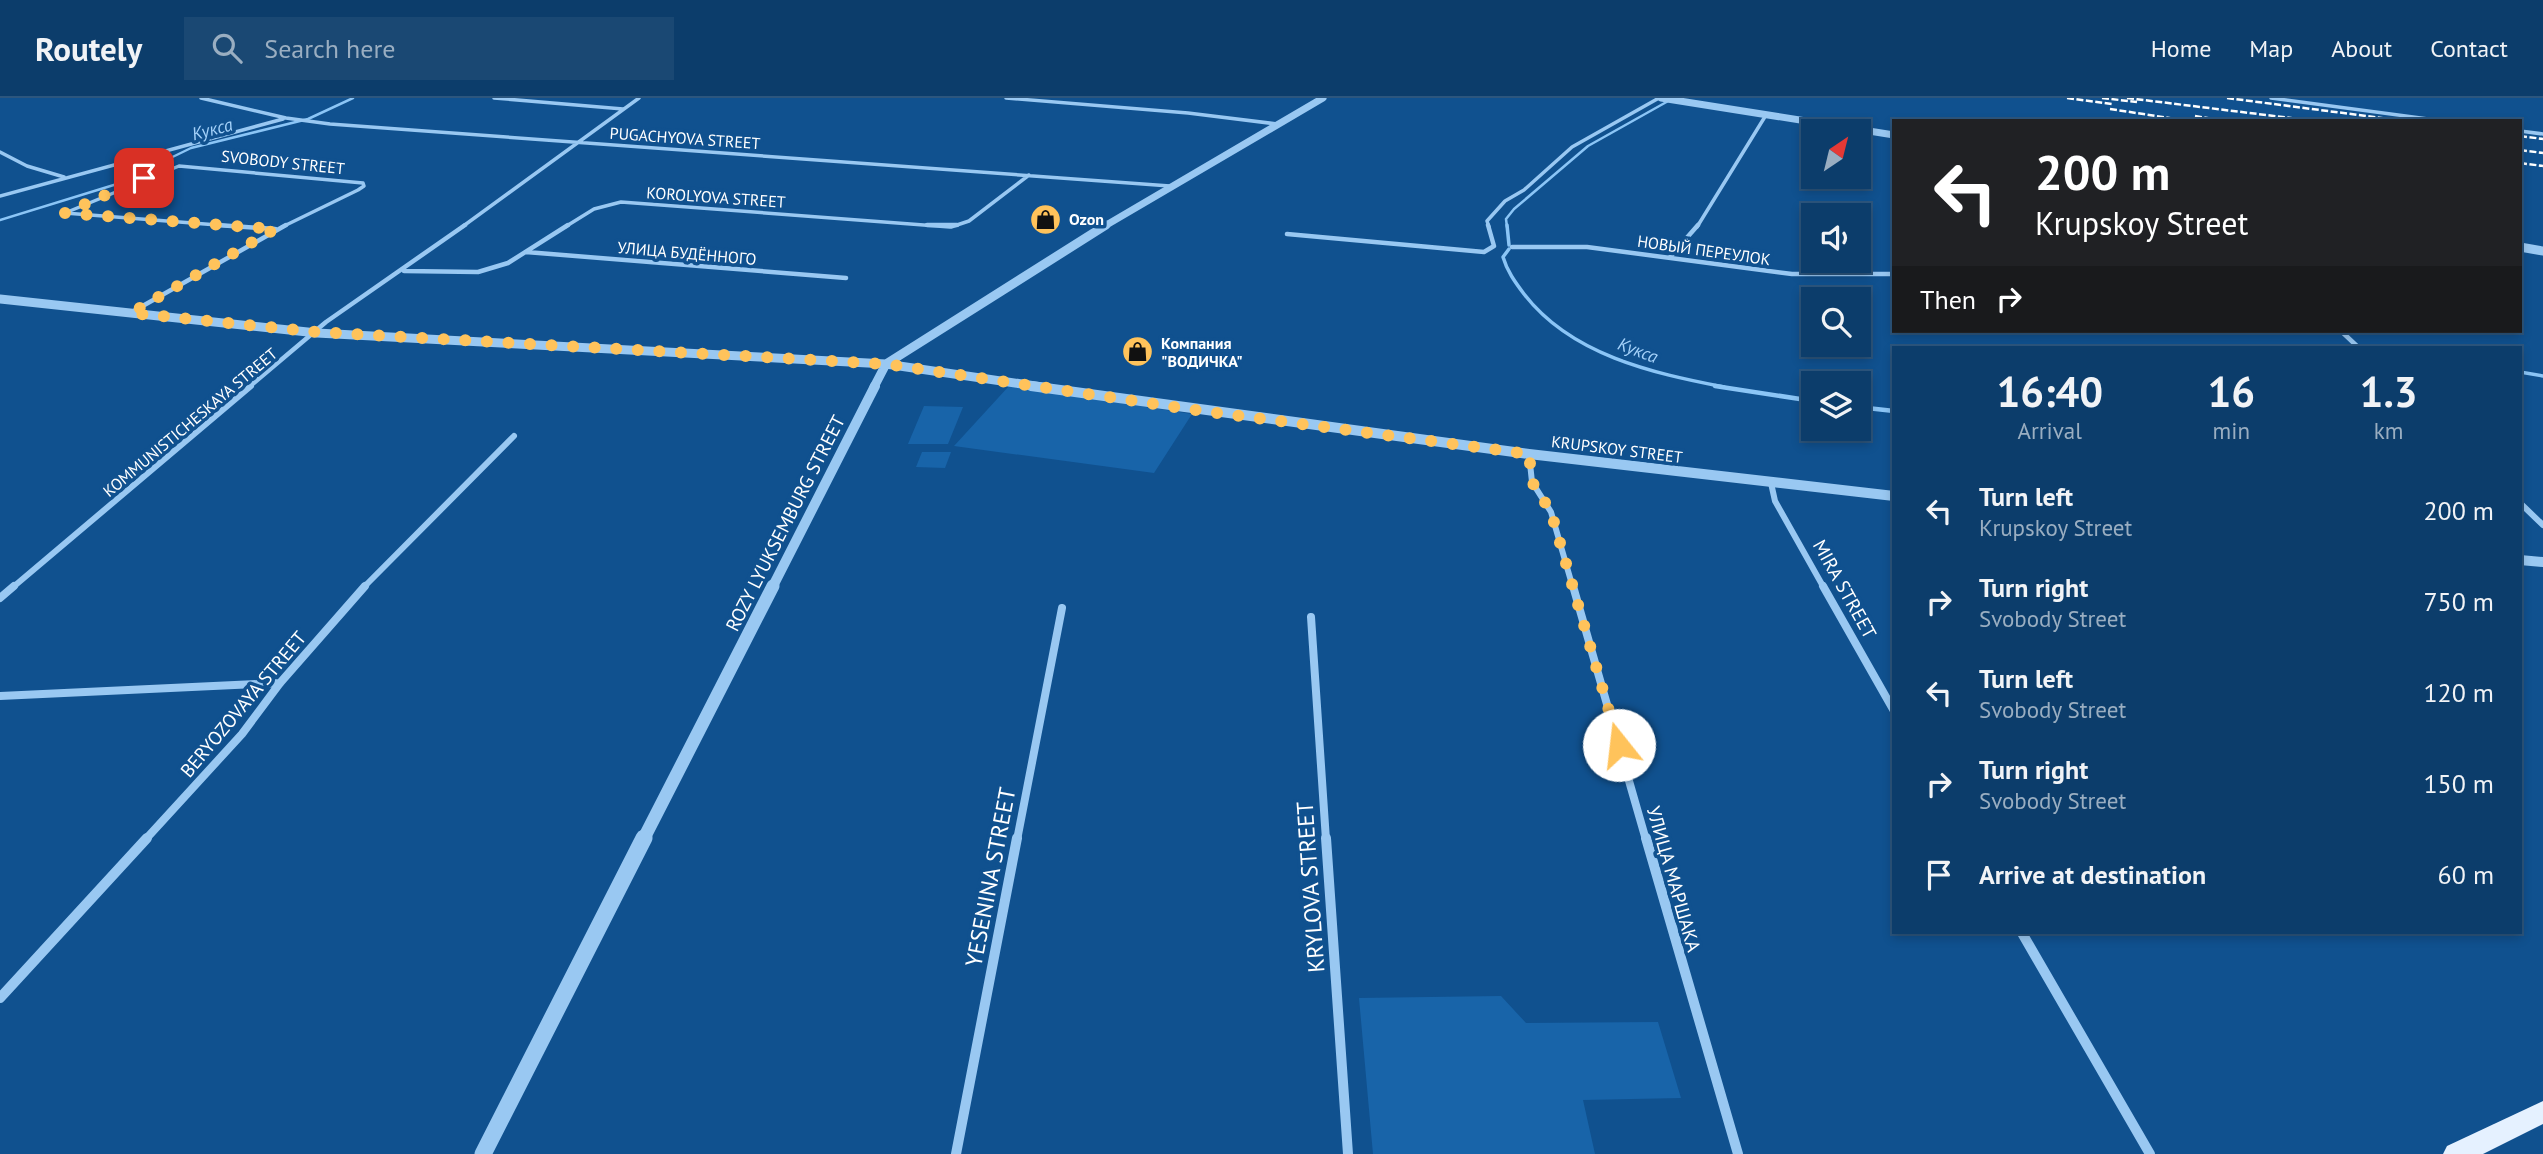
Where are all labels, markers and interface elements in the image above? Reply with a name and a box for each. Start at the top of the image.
search box [184,17,674,80]
text: Routely [35,27,142,70]
icon: search [208,29,246,67]
text: Search here [264,32,395,65]
text: Home [2151,33,2211,64]
text: Map [2249,33,2293,64]
text: About [2331,33,2392,64]
text: Contact [2430,33,2508,64]
water label: Кукса [189,112,235,145]
north arrow [1801,119,1871,189]
map controls [1801,119,1871,441]
street label: PUGACHYOVA STREET [609,123,761,153]
text: 200 m [2035,140,2170,204]
street label: SVOBODY STREET [220,146,346,178]
icon: left [1920,147,2011,238]
pin [114,148,174,208]
icon: arrive [125,159,163,197]
street label: KOROLYOVA STREET [646,182,786,212]
shop icon: Ozon [1029,202,1063,236]
text: Krupskoy Street [2035,202,2248,244]
button: sound [1801,203,1871,273]
place label: Ozon [1069,209,1104,229]
street label: НОВЫЙ ПЕРЕУЛОК [1636,231,1772,269]
street label: УЛИЦА БУДЁННОГО [617,237,757,269]
icon: right [1990,280,2028,318]
text: Then [1920,283,1976,316]
button: search [1801,287,1871,357]
water label: Кукса [1615,332,1662,368]
place label: Компания "ВОДИЧКА" [1161,333,1243,371]
shop icon: Компания "ВОДИЧКА" [1121,335,1155,369]
street label: KOMMUNISTICHESKAYA STREET [99,343,281,501]
text: 16:40 [1996,364,2103,419]
text: 16 [2207,364,2255,419]
text: 1.3 [2360,364,2418,419]
button: layers [1801,371,1871,441]
street label: ROZY LYUKSEMBURG STREET [720,411,850,635]
text: Arrival [2017,416,2082,445]
text: min [2213,416,2250,445]
text: km [2374,416,2403,445]
street label: KRUPSKOY STREET [1550,431,1684,467]
text: Turn left [1979,480,2073,513]
icon: left [1920,492,1958,530]
text: 200 m [2423,494,2494,527]
text: Krupskoy Street [1979,513,2132,542]
street label: MIRA STREET [1808,535,1882,643]
text: Turn right [1979,571,2088,604]
icon: right [1920,583,1958,621]
text: 750 m [2423,585,2494,618]
text: Svobody Street [1979,604,2126,633]
street label: BERYOZOVAYA STREET [175,626,311,782]
text: Turn left [1979,662,2073,695]
icon: left [1920,674,1958,712]
text: 120 m [2423,676,2494,709]
text: Svobody Street [1979,695,2126,724]
position arrow [1582,708,1656,782]
text: Turn right [1979,753,2088,786]
icon: right [1920,765,1958,803]
text: 150 m [2423,767,2494,800]
street label: YESENINA STREET [958,785,1022,969]
text: Svobody Street [1979,786,2126,815]
street label: KRYLOVA STREET [1290,800,1330,974]
street label: УЛИЦА МАРШАКА [1642,803,1706,955]
icon: arrive [1920,856,1958,894]
text: Arrive at destination [1979,858,2206,891]
text: 60 m [2438,858,2494,891]

